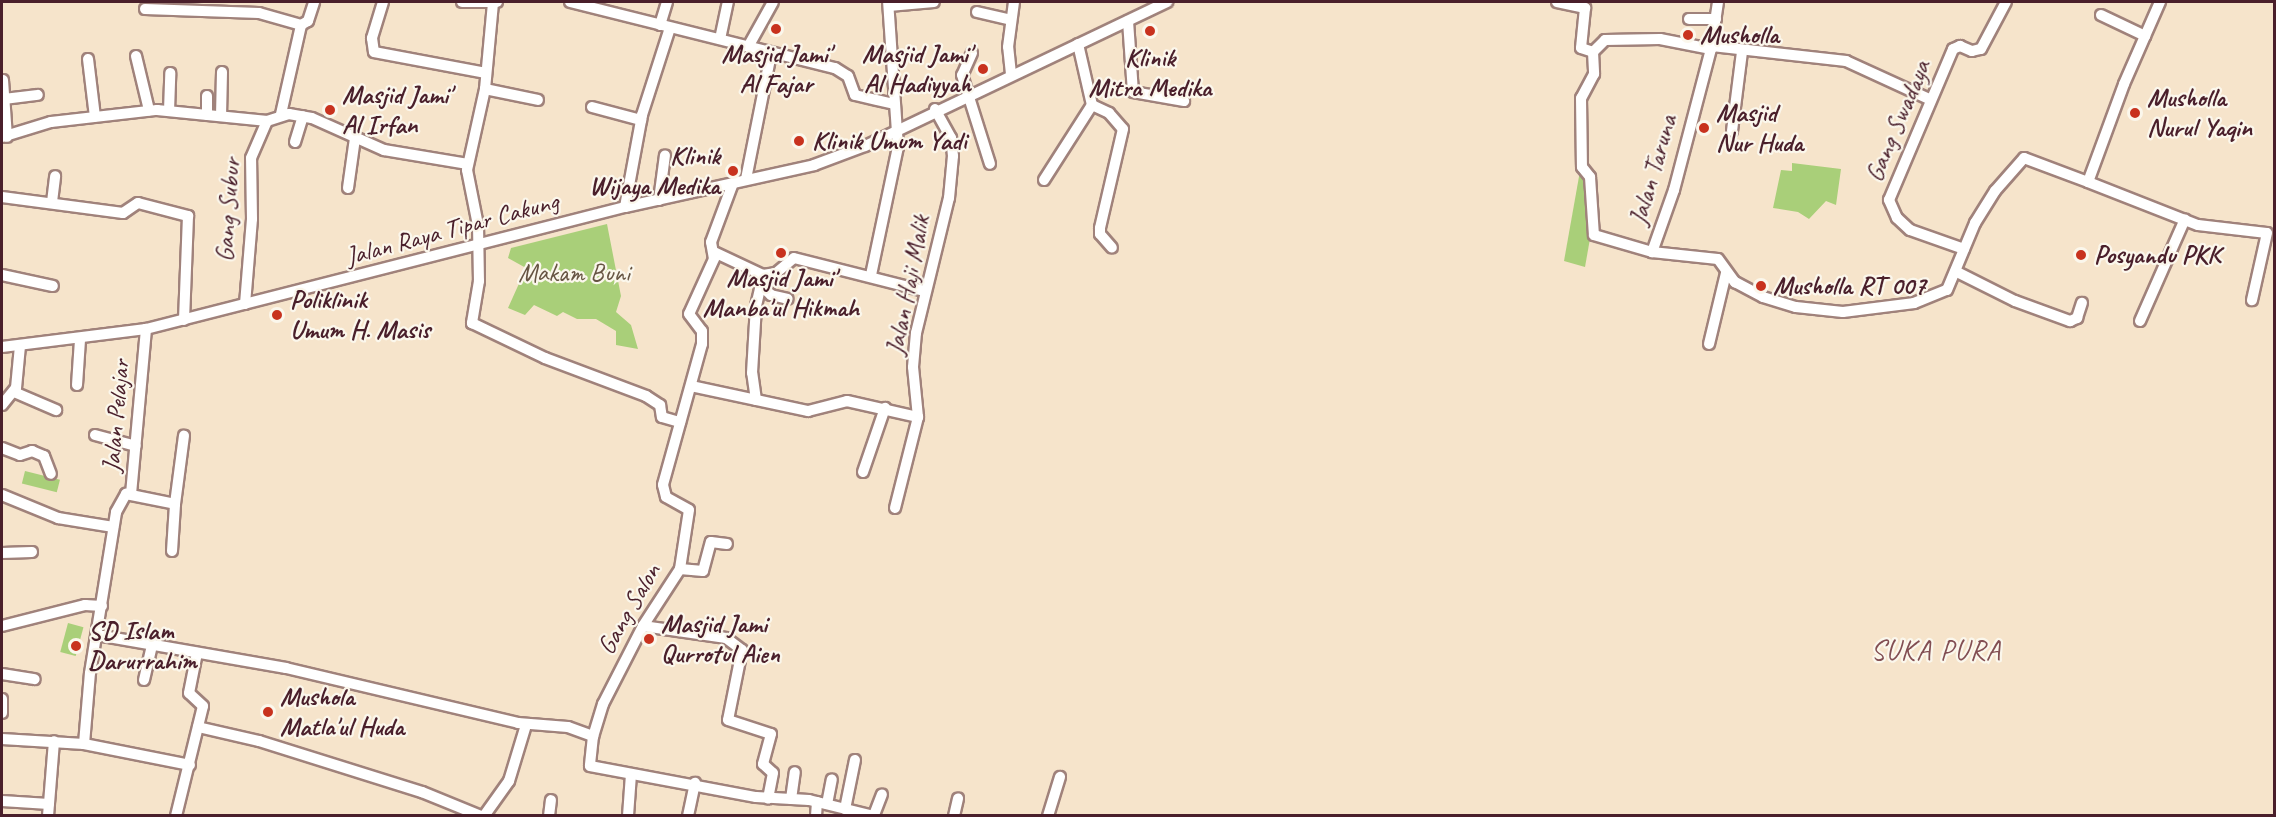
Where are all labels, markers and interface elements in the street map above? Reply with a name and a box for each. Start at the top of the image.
place label: Musholla [1700,19,1779,51]
marker: Masjid Jami' Al Fajar [769,22,783,36]
marker: Klinik Mitra Medika [1141,22,1159,40]
marker: Musholla [1681,28,1695,42]
place label: Masjid Jami' Al Fajar [721,38,831,100]
place label: Masjid Jami' Al Hadiyyah [862,38,971,100]
place label: Klinik Mitra Medika [1088,42,1212,104]
street label: Gang Swadaya [1859,56,1937,186]
marker: Masjid Jami' Al Hadiyyah [976,62,990,76]
place label: Masjid Jami' Al Irfan [342,79,451,140]
place label: Musholla Nurul Yaqin [2147,82,2252,144]
place label: Masjid Nur Huda [1716,97,1803,158]
marker: Masjid Jami' Al Irfan [323,103,337,117]
marker: Musholla Nurul Yaqin [2128,106,2142,120]
street label: Jalan Taruna [1622,111,1684,229]
marker: Masjid Nur Huda [1697,121,1711,135]
place label: Klinik Umum Yadi [812,125,967,157]
marker: Klinik Umum Yadi [790,132,808,150]
place label: Klinik Wijaya Medika [589,140,720,201]
street label: Gang Subur [209,158,247,262]
marker: Klinik Wijaya Medika [724,162,742,180]
street label: Jalan Raya Tipar Cakung [343,186,561,272]
street label: Jalan Haji Malik [879,212,937,358]
place label: Posyandu PKK [2094,239,2220,271]
marker: Masjid Jami' Manba'ul Hikmah [774,246,788,260]
marker: Posyandu PKK [2072,246,2090,264]
park label: Makam Buni [518,257,630,289]
place label: Masjid Jami' Manba'ul Hikmah [702,262,860,324]
place label: Musholla RT 007 [1773,270,1926,302]
marker: Musholla RT 007 [1754,279,1768,293]
place label: Poliklinik Umum H. Masis [290,284,430,346]
marker: Poliklinik Umum H. Masis [268,306,286,324]
street label: Jalan Pelajar [96,359,136,473]
street label: Gang Salon [590,558,668,660]
place label: Masjid Jami Qurrotul Aien [661,608,780,670]
place label: SD Islam Darurrahim [88,615,197,676]
marker: Masjid Jami Qurrotul Aien [642,632,656,646]
district label: SUKA PURA [1871,633,2001,667]
marker: SD Islam Darurrahim [69,639,83,653]
place label: Mushola Matla'ul Huda [280,681,404,742]
marker: Mushola Matla'ul Huda [261,705,275,719]

